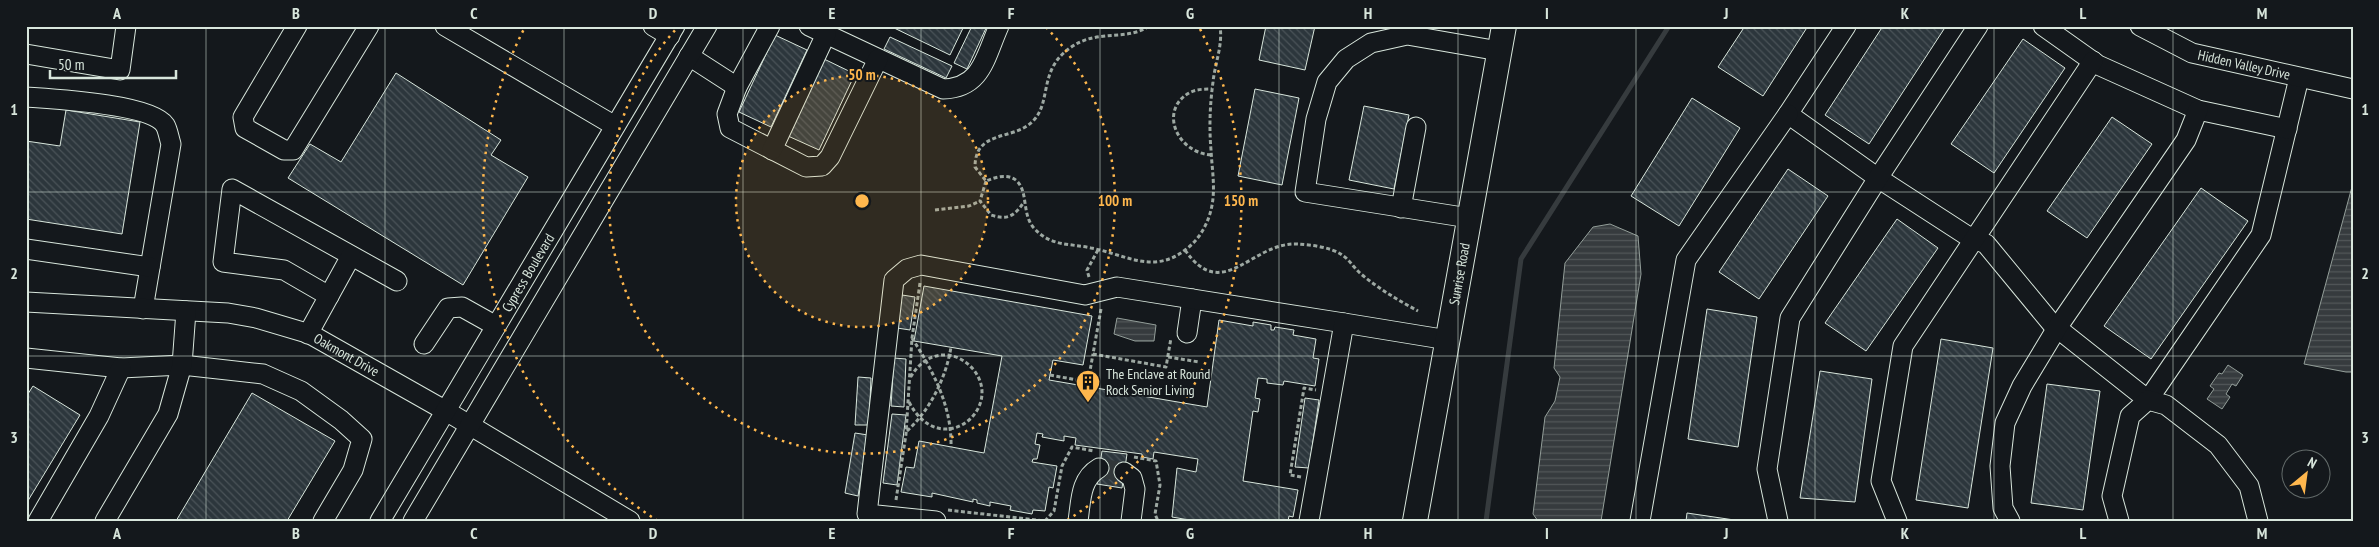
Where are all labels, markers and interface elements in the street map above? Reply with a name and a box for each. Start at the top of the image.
text: A [112,3,122,23]
text: B [292,3,300,23]
text: C [470,3,478,23]
text: D [649,3,658,23]
text: E [829,3,836,23]
text: F [1008,3,1015,23]
text: G [1186,3,1194,23]
text: H [1364,3,1372,23]
text: I [1545,3,1549,23]
text: J [1723,3,1728,23]
text: K [1901,3,1910,23]
text: L [2080,3,2087,23]
text: M [2257,3,2267,23]
street label: Hidden Valley Drive [2196,46,2292,84]
scale bar [50,48,176,80]
text: 50 m [58,55,84,74]
text: 50 m [848,65,876,84]
text: 1 [10,99,18,119]
text: 1 [2361,99,2369,119]
text: 100 m [1098,191,1132,210]
text: 150 m [1224,191,1258,210]
centre of rings [853,192,871,210]
street label: Cypress Boulevard [498,230,558,315]
street label: Sunrise Road [1445,242,1474,306]
text: 2 [10,263,18,283]
text: 2 [2361,263,2369,283]
street label: Oakmont Drive [311,329,383,380]
place label: The Enclave at Round Rock Senior Living [1106,365,1210,399]
building icon: The Enclave at Round Rock Senior Living [1075,369,1101,403]
text: 3 [10,427,18,447]
text: 3 [2361,427,2369,447]
north arrow [2282,450,2332,500]
text: N [2305,453,2320,472]
text: A [112,523,122,543]
text: B [292,523,300,543]
text: C [470,523,478,543]
text: D [649,523,658,543]
text: E [829,523,836,543]
text: F [1008,523,1015,543]
text: G [1186,523,1194,543]
text: H [1364,523,1372,543]
text: I [1545,523,1549,543]
text: J [1723,523,1728,543]
text: K [1901,523,1910,543]
text: L [2080,523,2087,543]
text: M [2257,523,2267,543]

